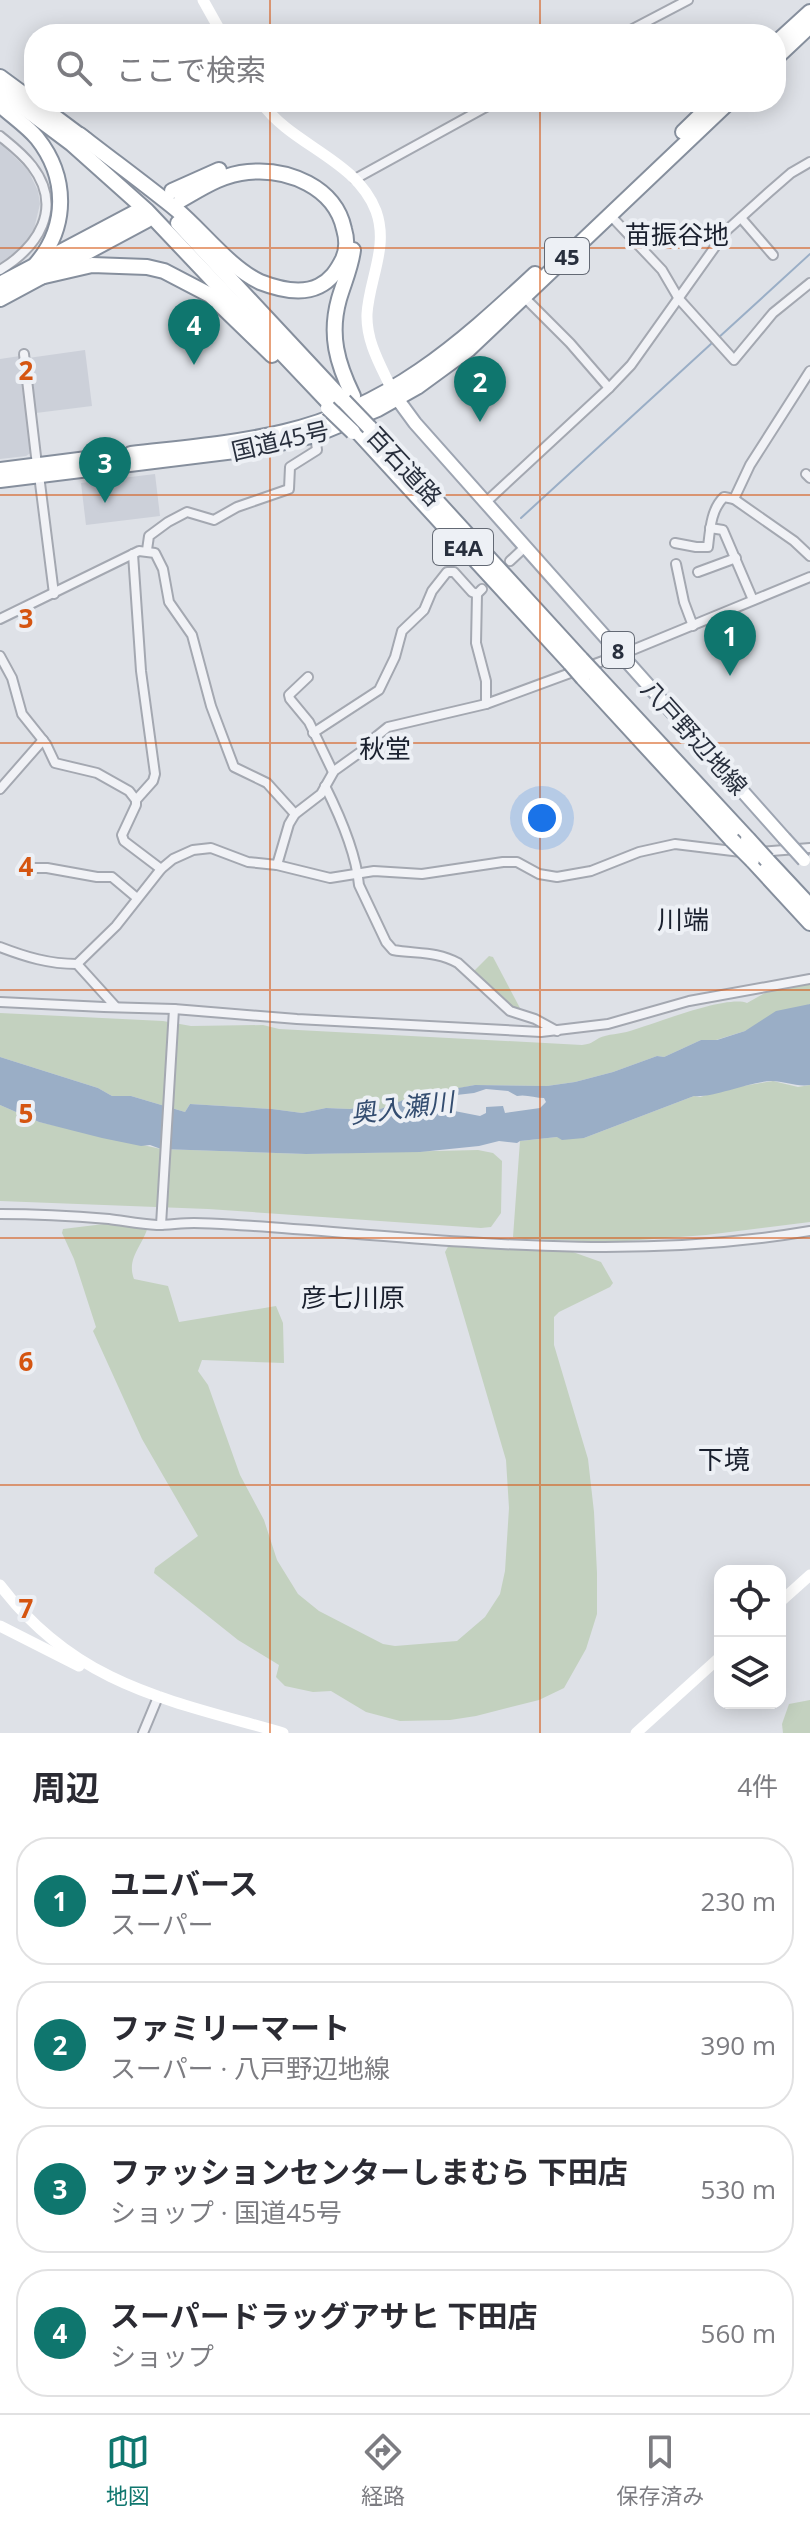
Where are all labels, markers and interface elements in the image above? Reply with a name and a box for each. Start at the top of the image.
search box [24,24,786,112]
icon: search [52,46,96,90]
text: ここで検索 [116,49,266,90]
district label: 苗振谷地 [625,216,729,252]
road number: 45 [545,238,589,274]
pin: 4 [168,299,220,365]
text: 2 [19,352,34,388]
pin: 2 [454,356,506,422]
street label: 国道45号 [228,413,332,467]
street label: 百石道路 [360,420,450,512]
pin: 3 [79,437,131,503]
road number: E4A [433,529,493,565]
text: 3 [19,600,33,636]
pin: 1 [704,610,756,676]
road number: 8 [602,632,634,668]
street label: 八戸野辺地線 [635,672,755,802]
district label: 秋堂 [359,730,411,766]
your location [522,798,562,838]
text: 4 [19,848,34,884]
district label: 川端 [657,901,709,937]
water label: 奥入瀬川 [348,1082,459,1131]
text: 5 [19,1095,33,1131]
district label: 彦七川原 [301,1279,405,1315]
text: 6 [19,1343,34,1379]
district label: 下境 [698,1441,750,1477]
map controls [714,1565,786,1709]
button: locate [714,1565,786,1637]
text: 7 [19,1590,34,1626]
button: layers [714,1637,786,1709]
text: 周辺 [32,1764,100,1810]
text: 4件 [737,1768,778,1804]
text: ユニバース [110,1863,259,1904]
text: 1 [53,1883,67,1919]
text: 230 m [701,1883,776,1919]
text: スーパー [110,1906,214,1942]
text: ファミリーマート [110,2007,350,2048]
text: 2 [53,2027,67,2063]
text: 390 m [701,2027,776,2063]
text: スーパー · 八戸野辺地線 [110,2050,390,2086]
text: ファッションセンターしまむら 下田店 [110,2151,628,2192]
text: 3 [53,2171,67,2207]
text: 530 m [701,2171,776,2207]
text: ショップ · 国道45号 [110,2194,342,2230]
text: スーパードラッグアサヒ 下田店 [110,2295,538,2336]
text: 4 [53,2315,67,2351]
text: 560 m [701,2315,776,2351]
text: ショップ [110,2338,214,2374]
tab: 地図 [106,2430,150,2510]
tab: 経路 [361,2430,405,2510]
tab: 保存済み [616,2430,704,2510]

